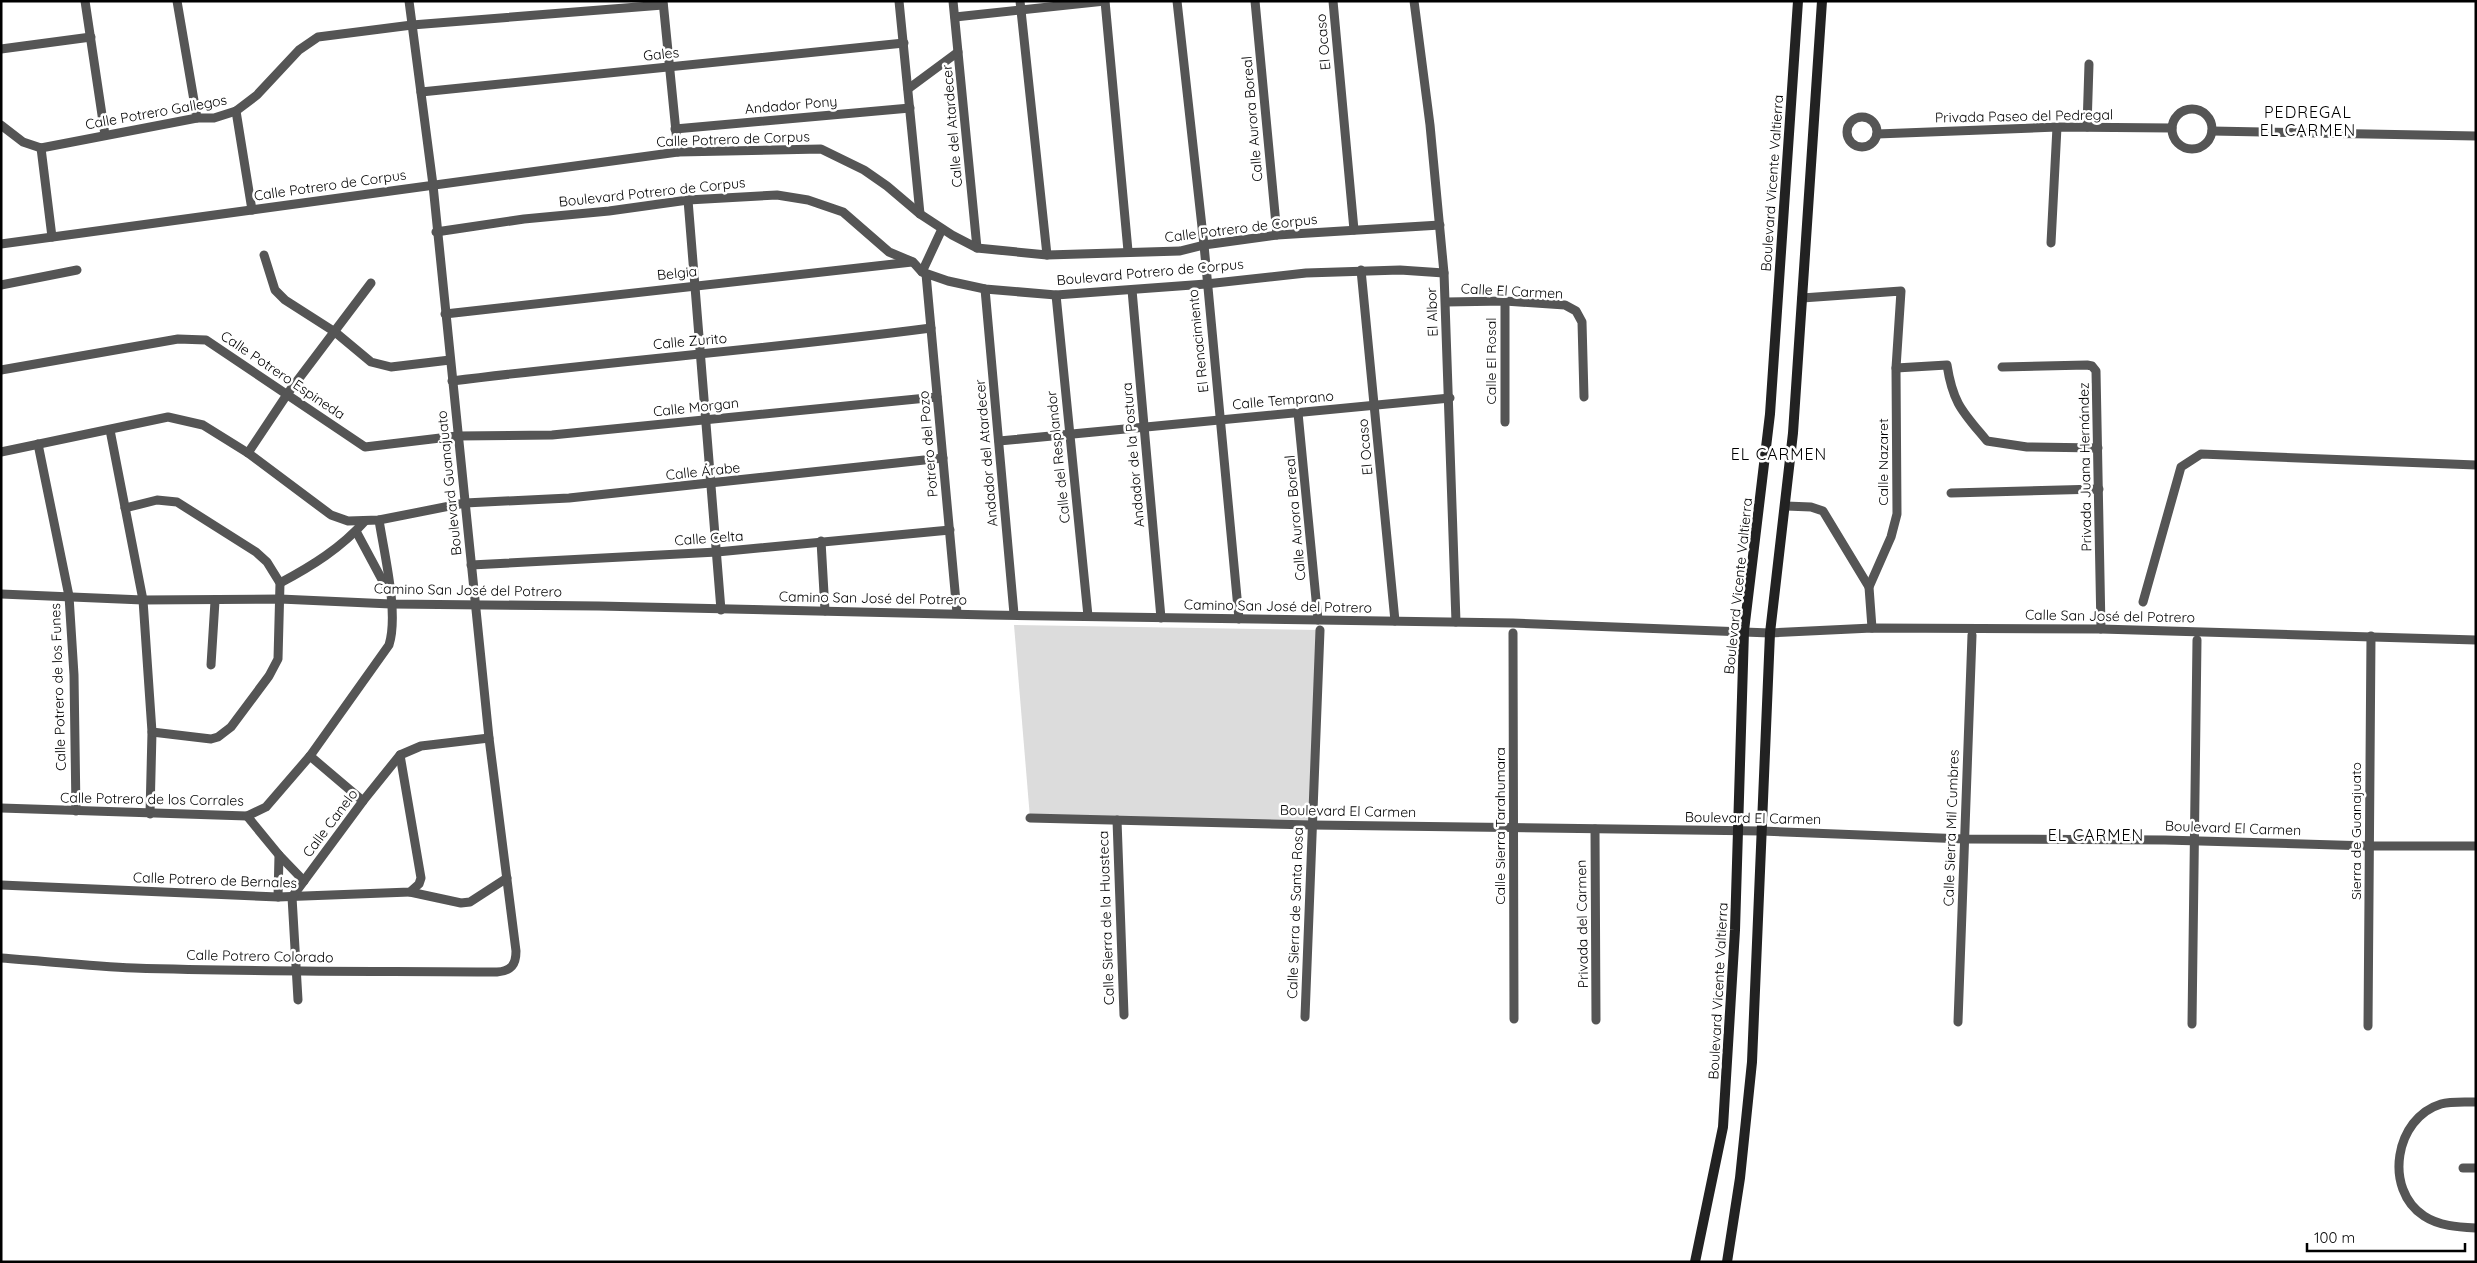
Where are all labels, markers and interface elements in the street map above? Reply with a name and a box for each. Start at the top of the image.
street label: El Ocaso [1312,13,1334,71]
street label: Gales [642,43,680,65]
street label: Calle Aurora Boreal [1238,55,1266,183]
street label: Calle del Atardecer [938,63,966,188]
street label: Calle Potrero Gallegos [84,91,228,133]
street label: Andador Pony [744,92,838,118]
street label: Boulevard Vicente Valtierra [1757,94,1787,272]
district label: PEDREGAL EL CARMEN [2260,102,2356,140]
street label: Privada Paseo del Pedregal [1935,105,2113,127]
street label: Calle Potrero de Corpus [656,127,810,151]
street label: Calle Potrero de Corpus [253,165,407,205]
street label: Boulevard Potrero de Corpus [558,173,746,211]
street label: Calle Potrero de Corpus [1164,210,1318,246]
street label: Boulevard Potrero de Corpus [1056,255,1244,289]
street label: Belgia [656,262,698,284]
street label: Calle El Carmen [1460,279,1564,303]
street label: El Albor [1422,286,1442,337]
street label: El Renacimiento [1184,288,1212,394]
street label: Calle El Rosal [1482,318,1500,404]
street label: Calle Potrero Espineda [217,327,349,423]
street label: Calle Zurito [652,329,728,353]
street label: Andador del Atardecer [971,378,1001,527]
street label: Andador de la Postura [1118,382,1148,528]
street label: Privada Juana Hernández [2075,382,2095,552]
street label: Calle Temprano [1231,387,1335,413]
street label: Calle del Resplandor [1042,389,1074,524]
street label: Potrero del Pozo [914,390,942,498]
street label: Calle Morgan [652,394,740,420]
street label: Boulevard Guanajuato [432,410,466,556]
street label: El Ocaso [1354,418,1376,476]
street label: Calle Nazaret [1874,418,1892,506]
district label: EL CARMEN [1731,444,1827,464]
street label: Calle Aurora Boreal [1281,454,1309,582]
street label: Calle Árabe [665,458,741,484]
street label: Boulevard Vicente Valtierra [1720,497,1756,675]
street label: Calle Celta [674,527,744,549]
street label: Camino San José del Potrero [374,579,562,601]
street label: Camino San José del Potrero [779,587,967,609]
street label: Camino San José del Potrero [1184,595,1372,617]
street label: Calle Potrero de los Funes [46,603,70,771]
street label: Calle San José del Potrero [2025,606,2195,626]
street label: Calle Sierra Tarahumara [1491,747,1509,905]
street label: Calle Sierra Mil Cumbres [1939,749,1963,907]
street label: Sierra de Guanajuato [2347,762,2365,900]
street label: Calle Canelo [298,785,362,861]
street label: Calle Potrero de los Corrales [60,788,244,810]
street label: Boulevard El Carmen [1280,801,1416,821]
street label: Boulevard El Carmen [1685,808,1821,828]
street label: Boulevard El Carmen [2164,817,2302,839]
district label: EL CARMEN [2048,825,2144,845]
street label: Calle Sierra de Santa Rosa [1283,827,1307,999]
street label: Calle Sierra de la Huasteca [1094,830,1118,1006]
street label: Privada del Carmen [1572,860,1592,988]
street label: Calle Potrero de Bernales [133,868,297,892]
street label: Boulevard Vicente Valtierra [1704,902,1732,1080]
street label: Calle Potrero Colorado [186,946,334,966]
scale bar [2307,1220,2464,1252]
text: 100 m [2314,1228,2355,1247]

